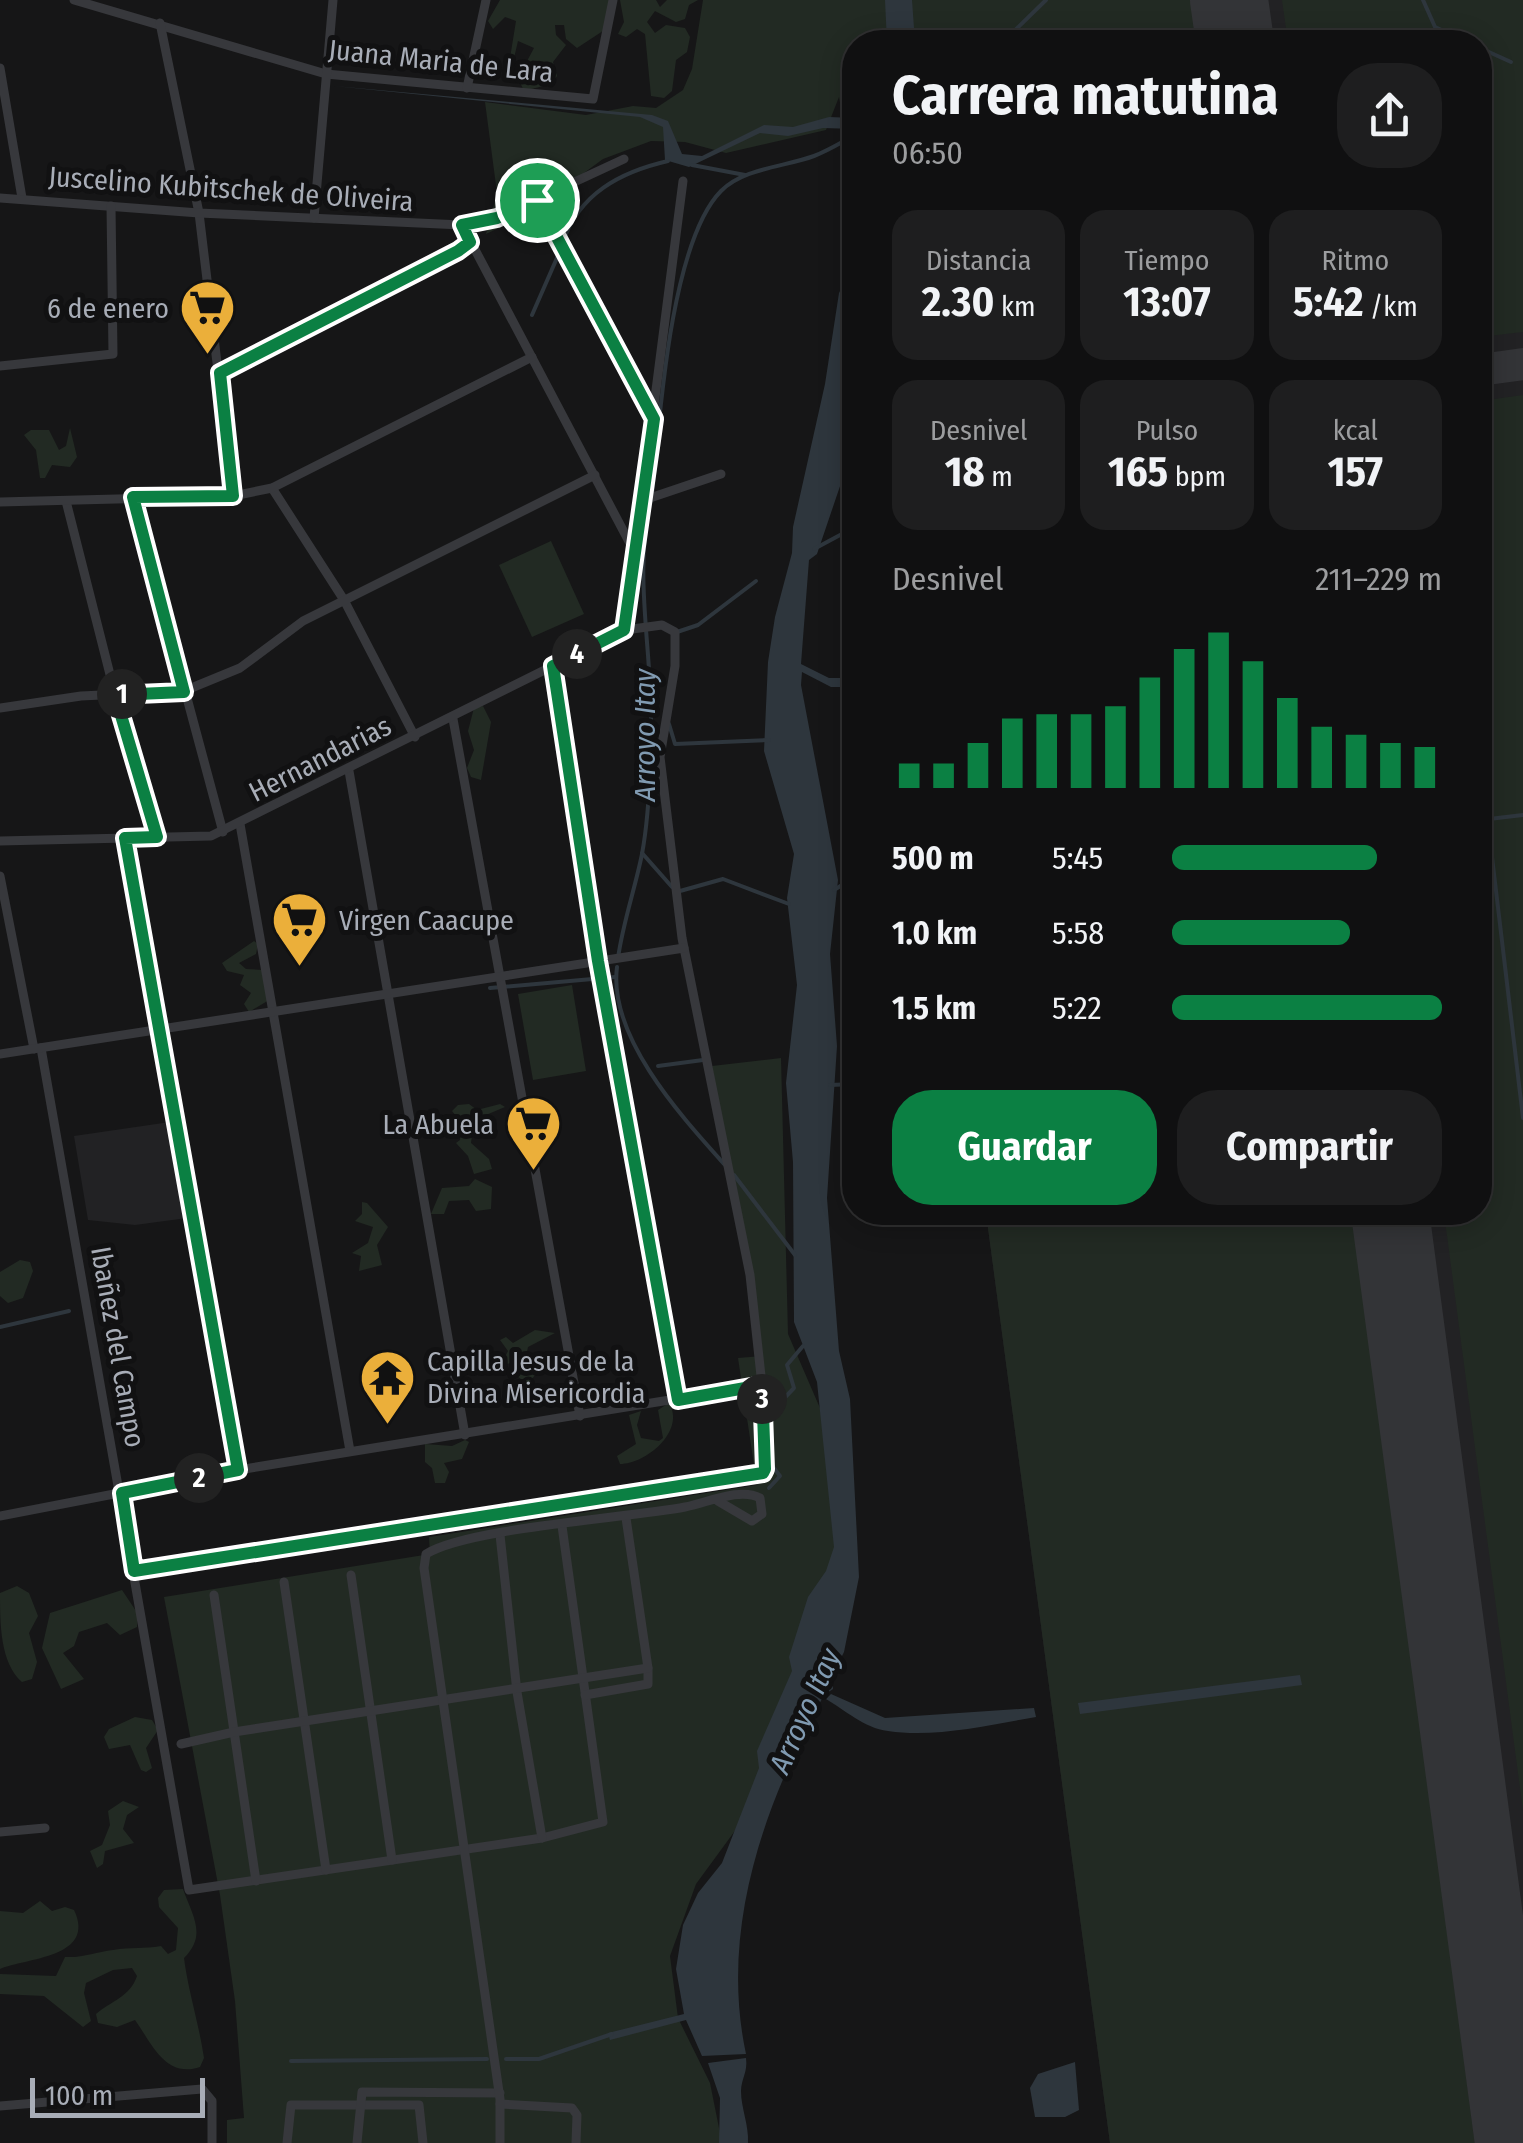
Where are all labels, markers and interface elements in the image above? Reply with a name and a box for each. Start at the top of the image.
street label: Juana Maria de Lara [327,33,555,89]
text: Carrera matutina [892,63,1279,129]
button: share [1337,63,1442,168]
text: 06:50 [892,134,963,172]
pin [495,158,580,243]
street label: Juscelino Kubitschek de Oliveira [47,160,415,218]
icon: arrive [510,173,565,228]
text: Distancia [926,244,1031,277]
text: Tiempo [1124,244,1210,277]
text: Ritmo [1321,244,1389,277]
text: 2.30 [922,277,994,327]
text: 13:07 [1123,277,1211,327]
text: 5:42 [1293,277,1363,327]
supermarket icon: 6 de enero [178,278,238,357]
text: km [994,290,1036,323]
text: /km [1363,290,1418,323]
place label: 6 de enero [47,292,169,325]
text: Desnivel [930,414,1027,447]
text: Pulso [1136,414,1198,447]
text: kcal [1333,414,1378,447]
text: 18 [945,447,985,497]
text: 165 [1108,447,1168,497]
text: 157 [1328,447,1383,497]
text: m [985,460,1013,493]
text: bpm [1168,460,1226,493]
text: Desnivel [892,560,1003,598]
text: 211–229 m [1315,560,1442,598]
pin: 4 [552,629,602,679]
text: 4 [570,637,584,670]
water label: Arroyo Itay [627,667,663,802]
pin: 1 [97,669,147,719]
text: 1 [116,677,128,710]
street label: Hernandarias [244,709,396,809]
text: 500 m [892,839,974,877]
text: 5:45 [1052,839,1103,877]
supermarket icon: Virgen Caacupe [270,890,330,969]
place label: Virgen Caacupe [339,904,514,937]
text: 1.0 km [892,914,977,952]
text: 5:58 [1052,914,1104,952]
text: 1.5 km [892,989,976,1027]
text: 5:22 [1052,989,1102,1027]
button: Guardar [892,1090,1157,1205]
button: Compartir [1177,1090,1442,1205]
supermarket icon: La Abuela [503,1094,563,1173]
place label: La Abuela [382,1108,494,1141]
street label: Ibañez del Campo [84,1244,152,1450]
place label: Capilla Jesus de la Divina Misericordia [427,1345,645,1410]
temple icon: Capilla Jesus de la Divina Misericordia [358,1347,418,1426]
pin: 3 [737,1374,787,1424]
text: 3 [755,1382,769,1415]
pin: 2 [174,1453,224,1503]
text: 2 [193,1461,205,1494]
water label: Arroyo Itay [761,1641,849,1780]
scale bar [30,2073,205,2118]
text: 100 m [45,2079,113,2112]

